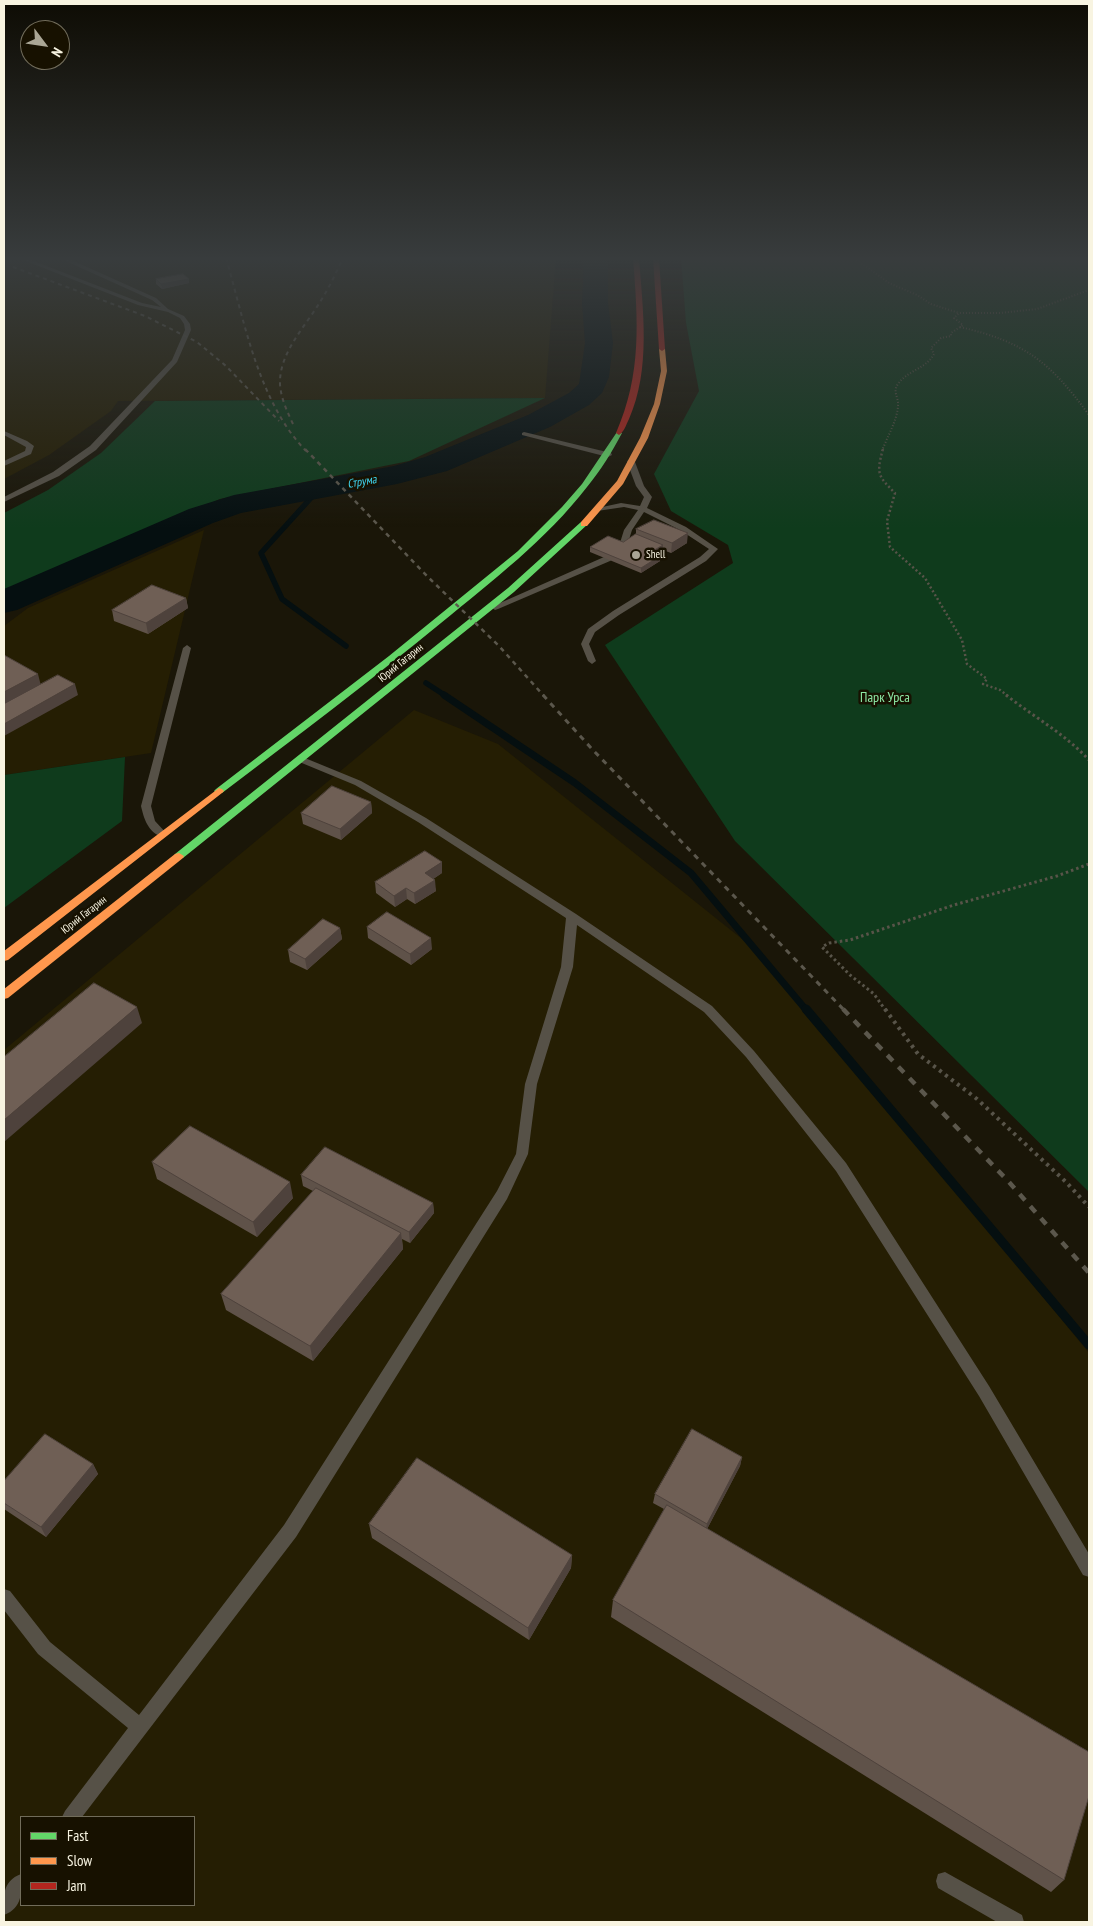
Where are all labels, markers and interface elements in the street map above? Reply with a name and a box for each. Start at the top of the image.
north arrow [20,20,70,70]
text: N [47,44,67,60]
water label: Струма [346,472,378,492]
place label: Shell [646,548,665,562]
marker: Shell [630,549,642,561]
street label: Юрий Гагарин [376,641,426,685]
park label: Парк Урса [860,690,910,706]
street label: Юрий Гагарин [59,893,109,937]
legend [20,1816,195,1906]
text: Fast [67,1826,88,1845]
text: Slow [67,1851,92,1870]
text: Jam [67,1876,86,1895]

